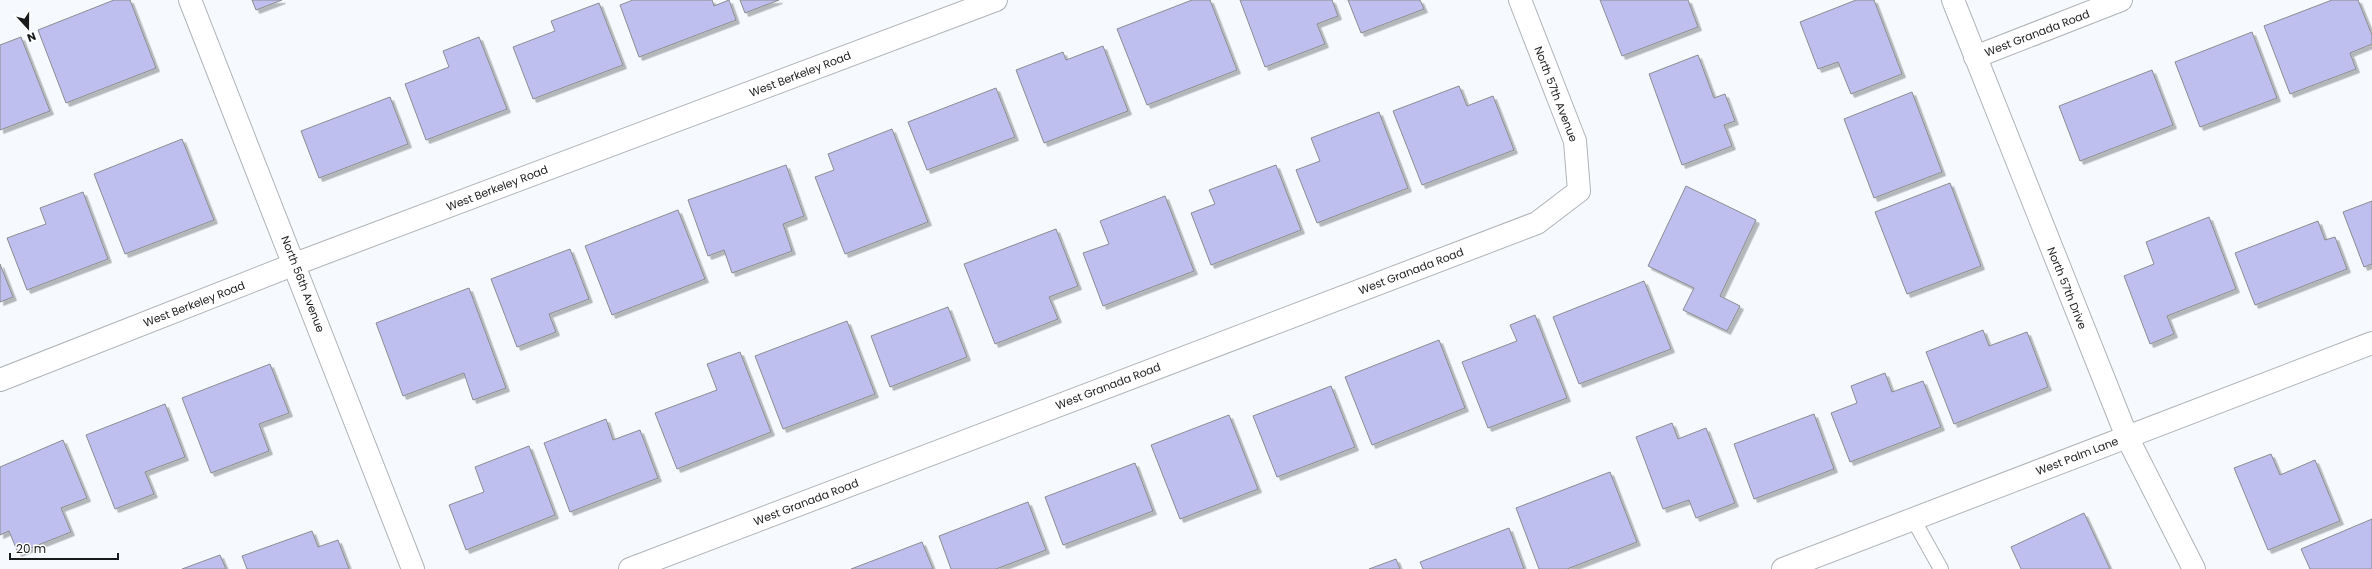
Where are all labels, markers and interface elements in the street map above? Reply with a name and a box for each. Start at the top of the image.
street label: West Granada Road [1982,6,2092,60]
north arrow [8,8,48,48]
text: N [25,28,38,46]
street label: North 57th Avenue [1530,44,1582,144]
street label: West Berkeley Road [747,47,853,101]
street label: West Berkeley Road [444,161,550,215]
street label: North 56th Avenue [277,233,329,335]
street label: West Granada Road [1356,244,1466,298]
street label: North 57th Drive [2043,245,2091,332]
street label: West Berkeley Road [141,277,247,331]
street label: West Granada Road [1053,359,1163,413]
street label: West Palm Lane [2033,433,2121,479]
street label: West Granada Road [751,475,861,529]
scale bar [10,535,118,561]
text: 20 m [16,540,46,557]

